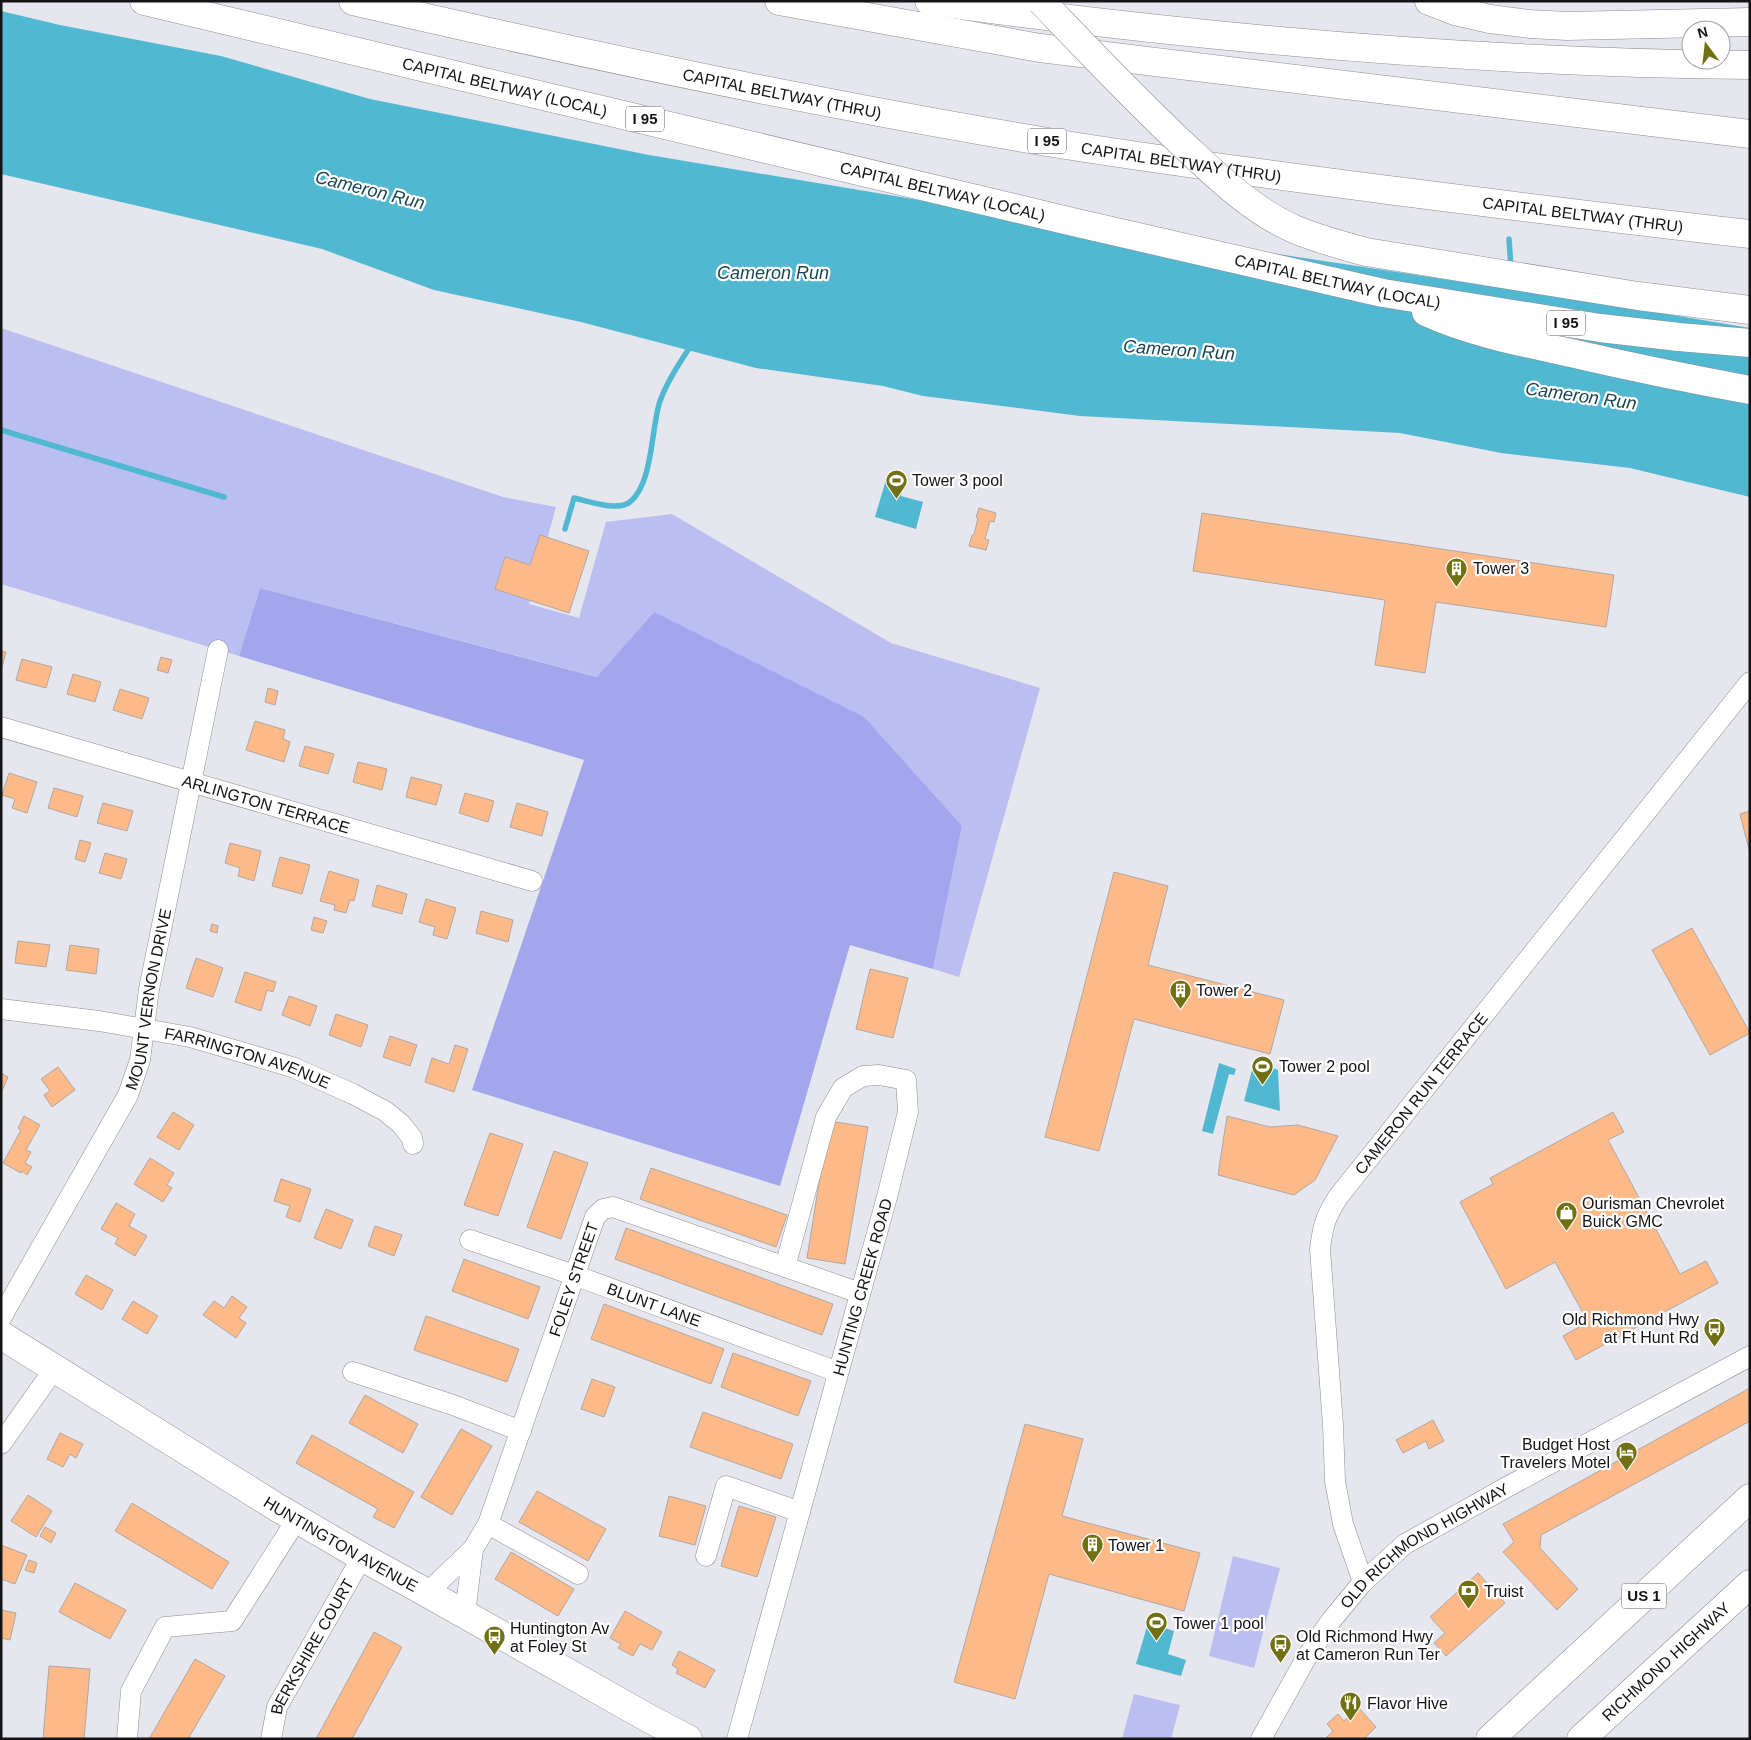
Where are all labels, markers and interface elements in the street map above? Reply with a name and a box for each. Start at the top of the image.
north arrow [1681,20,1731,70]
text: N [1696,23,1710,41]
street label: CAPITAL BELTWAY (LOCAL) [401,55,609,120]
street label: CAPITAL BELTWAY (THRU) [681,66,883,122]
road number: I 95 [626,106,664,132]
road number: I 95 [1028,128,1066,154]
street label: CAPITAL BELTWAY (THRU) [1080,140,1282,185]
street label: CAPITAL BELTWAY (LOCAL) [838,159,1047,224]
water label: Cameron Run [313,167,427,213]
street label: CAPITAL BELTWAY (THRU) [1481,194,1684,235]
street label: CAPITAL BELTWAY (LOCAL) [1233,251,1442,311]
water label: Cameron Run [717,263,829,283]
road number: I 95 [1547,310,1585,336]
water label: Cameron Run [1122,336,1236,364]
water label: Cameron Run [1524,378,1638,414]
sports icon: Tower 3 pool [884,468,908,499]
place label: Tower 3 pool [912,472,1003,489]
building icon: Tower 3 [1445,556,1469,587]
place label: Tower 3 [1473,560,1529,577]
street label: ARLINGTON TERRACE [180,772,352,837]
street label: MOUNT VERNON DRIVE [122,907,174,1092]
building icon: Tower 2 [1168,978,1192,1009]
place label: Tower 2 [1196,982,1252,999]
street label: CAMERON RUN TERRACE [1352,1010,1491,1178]
street label: FARRINGTON AVENUE [163,1025,333,1092]
sports icon: Tower 2 pool [1251,1054,1275,1085]
place label: Tower 2 pool [1279,1058,1370,1075]
place label: Ourisman Chevrolet Buick GMC [1582,1195,1725,1230]
street label: HUNTING CREEK ROAD [830,1197,895,1378]
shop icon: Ourisman Chevrolet Buick GMC [1554,1200,1578,1231]
street label: FOLEY STREET [546,1220,602,1339]
street label: BLUNT LANE [605,1280,703,1330]
place label: Old Richmond Hwy at Ft Hunt Rd [1562,1311,1699,1346]
bus stop icon: Old Richmond Hwy at Ft Hunt Rd [1703,1316,1727,1347]
place label: Budget Host Travelers Motel [1500,1436,1611,1471]
hotel icon: Budget Host Travelers Motel [1614,1441,1638,1472]
street label: OLD RICHMOND HIGHWAY [1337,1480,1512,1612]
street label: HUNTINGTON AVENUE [261,1493,421,1595]
building icon: Tower 1 [1080,1533,1104,1564]
place label: Tower 1 [1108,1537,1164,1554]
street label: BERKSHIRE COURT [268,1576,357,1716]
bank icon: Truist [1456,1579,1480,1610]
place label: Truist [1484,1583,1524,1600]
road number: US 1 [1622,1584,1666,1608]
street label: RICHMOND HIGHWAY [1599,1599,1734,1724]
sports icon: Tower 1 pool [1145,1611,1169,1642]
place label: Tower 1 pool [1173,1615,1264,1632]
place label: Huntington Av at Foley St [510,1620,609,1655]
bus stop icon: Huntington Av at Foley St [482,1625,506,1656]
place label: Old Richmond Hwy at Cameron Run Ter [1296,1628,1440,1663]
bus stop icon: Old Richmond Hwy at Cameron Run Ter [1268,1633,1292,1664]
restaurant icon: Flavor Hive [1339,1691,1363,1722]
place label: Flavor Hive [1367,1695,1448,1712]

